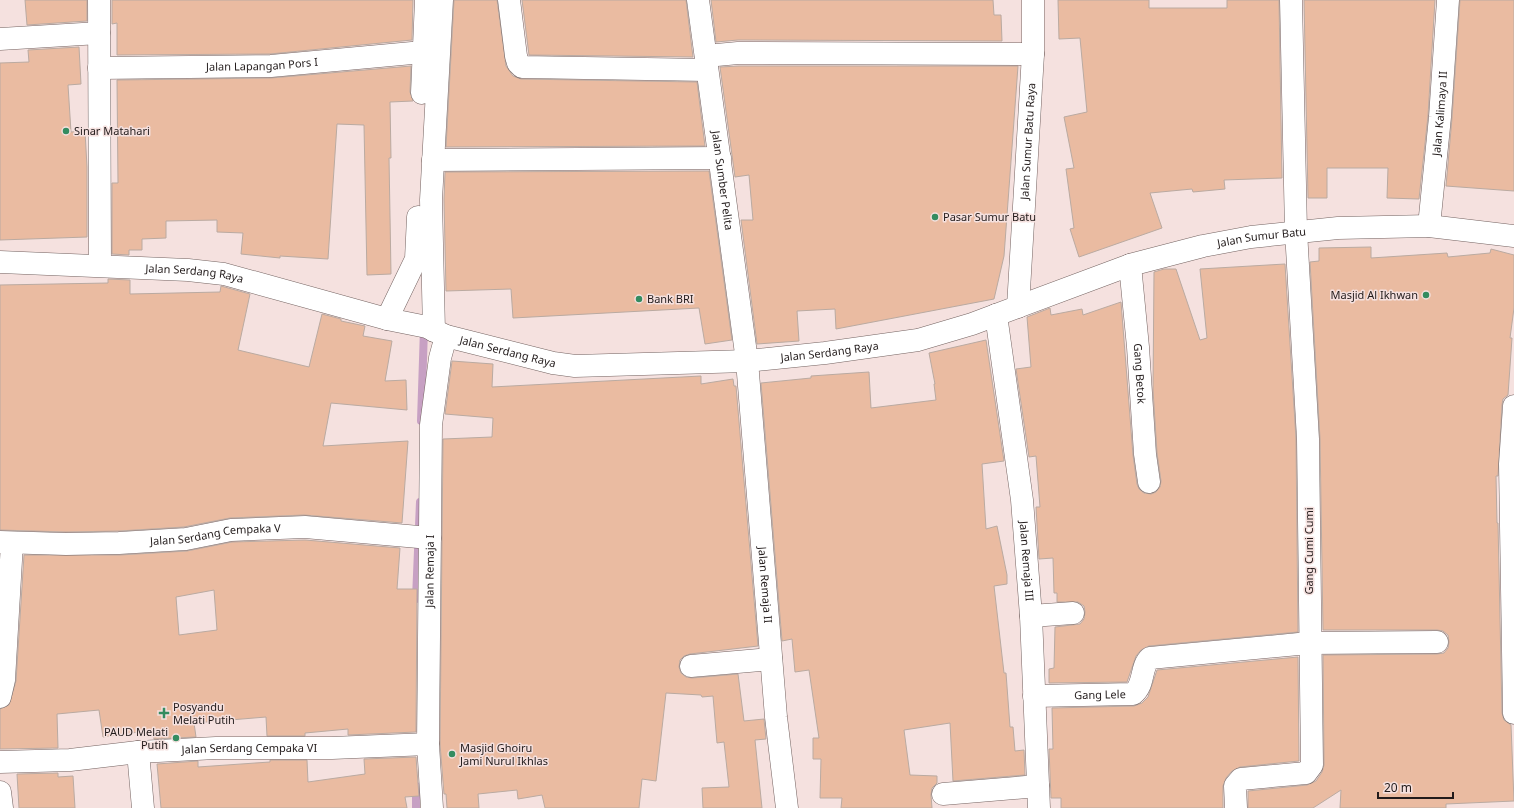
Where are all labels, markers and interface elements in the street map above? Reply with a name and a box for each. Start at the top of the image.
street label: Jalan Lapangan Pors I [205,54,319,74]
street label: Jalan Kalimaya II [1428,70,1450,158]
street label: Jalan Sumur Batu Raya [1016,82,1038,201]
place label: Sinar Matahari [74,123,150,138]
marker: Sinar Matahari [61,126,71,136]
street label: Jalan Sumber Pelita [709,129,737,231]
place label: Pasar Sumur Batu [943,209,1036,224]
marker: Pasar Sumur Batu [930,212,940,222]
street label: Jalan Sumur Batu [1215,223,1307,250]
street label: Jalan Serdang Raya [144,260,245,286]
place label: Masjid Al Ikhwan [1331,287,1418,302]
marker: Masjid Al Ikhwan [1421,290,1431,300]
place label: Bank BRI [647,291,694,306]
marker: Bank BRI [634,294,644,304]
street label: Jalan Serdang Raya [457,332,558,370]
street label: Jalan Serdang Raya [779,338,879,365]
street label: Gang Betok [1131,343,1150,404]
street label: Gang Cumi Cumi [1301,507,1316,595]
street label: Jalan Remaja III [1017,519,1038,602]
street label: Jalan Serdang Cempaka V [149,520,281,548]
street label: Jalan Remaja I [421,534,437,609]
street label: Jalan Remaja II [755,545,776,624]
street label: Gang Lele [1074,686,1126,702]
place label: Posyandu Melati Putih [173,699,235,727]
marker: Posyandu Melati Putih [158,707,170,719]
place label: PAUD Melati Putih [104,724,168,752]
marker: PAUD Melati Putih [171,733,181,743]
street label: Jalan Serdang Cempaka VI [180,740,317,757]
place label: Masjid Ghoiru Jami Nurul Ikhlas [459,740,548,768]
marker: Masjid Ghoiru Jami Nurul Ikhlas [447,749,457,759]
scale bar [1378,774,1453,800]
text: 20 m [1384,779,1412,796]

